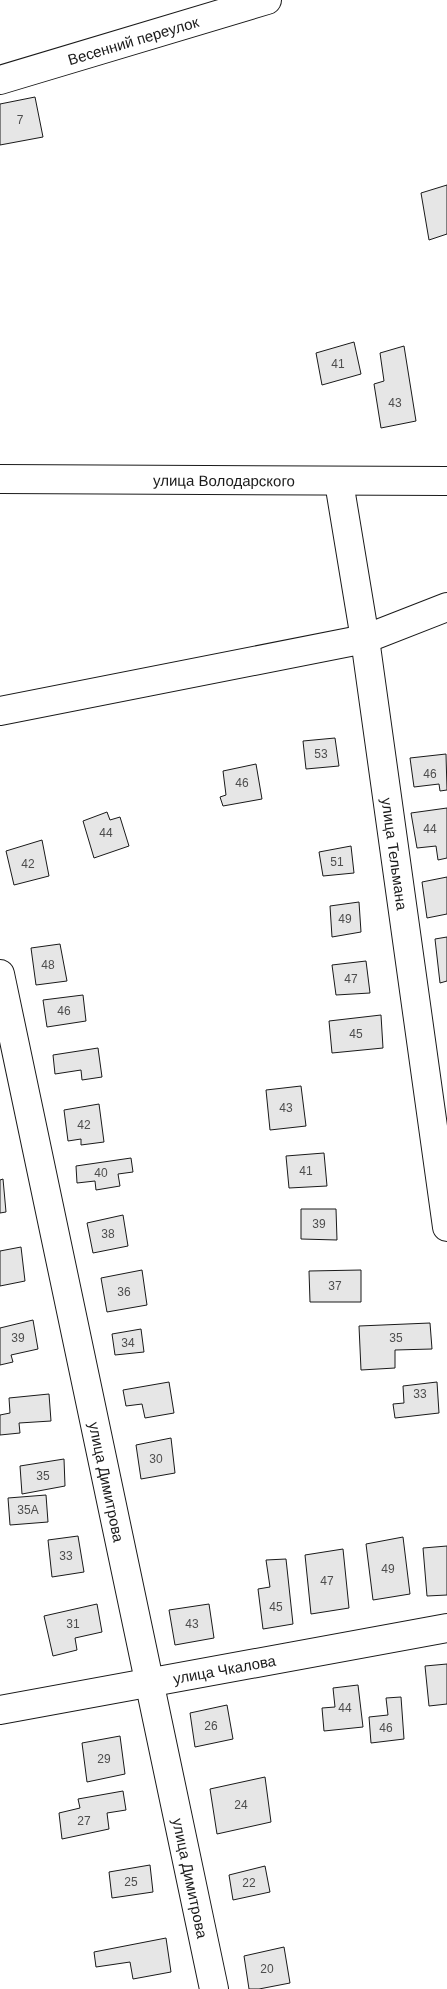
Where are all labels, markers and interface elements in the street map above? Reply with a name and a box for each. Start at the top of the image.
street label: Весенний переулок [66,12,201,68]
house number: 7 [17,113,24,127]
house number: 41 [331,357,345,371]
house number: 43 [388,396,402,410]
street label: улица Володарского [153,471,295,489]
house number: 53 [314,747,328,761]
house number: 46 [423,767,437,781]
house number: 46 [235,776,249,790]
street label: улица Тельмана [379,796,411,912]
house number: 44 [423,822,437,836]
house number: 44 [99,826,113,840]
house number: 51 [330,855,344,869]
house number: 42 [21,857,35,871]
house number: 49 [338,912,352,926]
house number: 48 [41,958,55,972]
house number: 47 [344,972,358,986]
house number: 46 [57,1004,71,1018]
house number: 45 [349,1027,363,1041]
house number: 43 [279,1101,293,1115]
house number: 42 [77,1118,91,1132]
house number: 41 [299,1164,313,1178]
house number: 40 [94,1166,108,1180]
house number: 39 [312,1217,326,1231]
house number: 38 [101,1227,115,1241]
house number: 37 [328,1279,342,1293]
house number: 36 [117,1285,131,1299]
house number: 39 [11,1331,25,1345]
house number: 35 [389,1331,403,1345]
house number: 34 [121,1336,135,1350]
house number: 33 [413,1387,427,1401]
street label: улица Димитрова [86,1420,128,1544]
house number: 30 [149,1452,163,1466]
house number: 35 [36,1469,50,1483]
house number: 35А [17,1503,39,1517]
house number: 33 [59,1549,73,1563]
house number: 49 [381,1562,395,1576]
house number: 47 [320,1574,334,1588]
house number: 45 [269,1600,283,1614]
house number: 31 [66,1617,80,1631]
house number: 43 [185,1617,199,1631]
street label: улица Чкалова [172,1651,278,1687]
house number: 44 [338,1701,352,1715]
house number: 26 [204,1719,218,1733]
house number: 46 [379,1721,393,1735]
house number: 29 [97,1752,111,1766]
house number: 24 [234,1798,248,1812]
house number: 27 [77,1814,91,1828]
street label: улица Димитрова [170,1816,212,1940]
house number: 25 [124,1875,138,1889]
house number: 22 [242,1876,256,1890]
house number: 20 [260,1962,274,1976]

